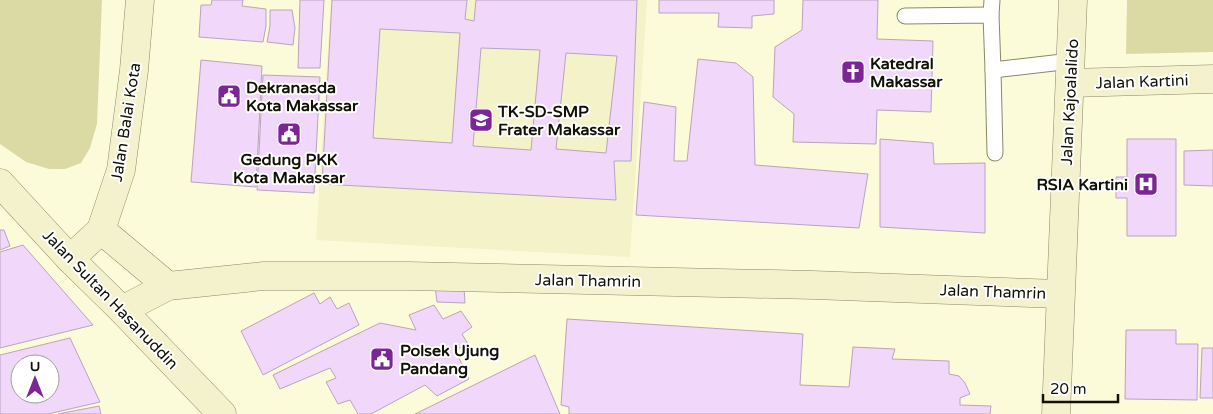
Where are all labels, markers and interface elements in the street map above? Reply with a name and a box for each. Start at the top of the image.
street label: Jalan Kajoalalido [1057,38,1083,166]
place label: Katedral Makassar [870,54,943,92]
church icon: Katedral Makassar [840,59,866,85]
street label: Jalan Balai Kota [107,61,145,183]
street label: Jalan Kartini [1095,70,1189,94]
place label: Dekranasda Kota Makassar [246,78,359,116]
public building icon: Dekranasda Kota Makassar [216,83,242,109]
place label: TK-SD-SMP Frater Makassar [497,102,621,140]
school or university icon: TK-SD-SMP Frater Makassar [468,107,494,133]
public building icon: Gedung PKK Kota Makassar [276,121,302,147]
place label: Gedung PKK Kota Makassar [233,150,346,188]
hospital icon: RSIA Kartini [1133,171,1159,197]
place label: RSIA Kartini [1036,175,1128,195]
street label: Jalan Sultan Hasanuddin [38,226,182,374]
street label: Jalan Thamrin [535,270,641,292]
street label: Jalan Thamrin [940,280,1046,304]
place label: Polsek Ujung Pandang [400,341,499,379]
public building icon: Polsek Ujung Pandang [369,346,395,372]
north arrow [10,354,60,404]
text: U [30,358,40,375]
scale bar [1043,372,1118,404]
text: 20 m [1050,380,1087,398]

